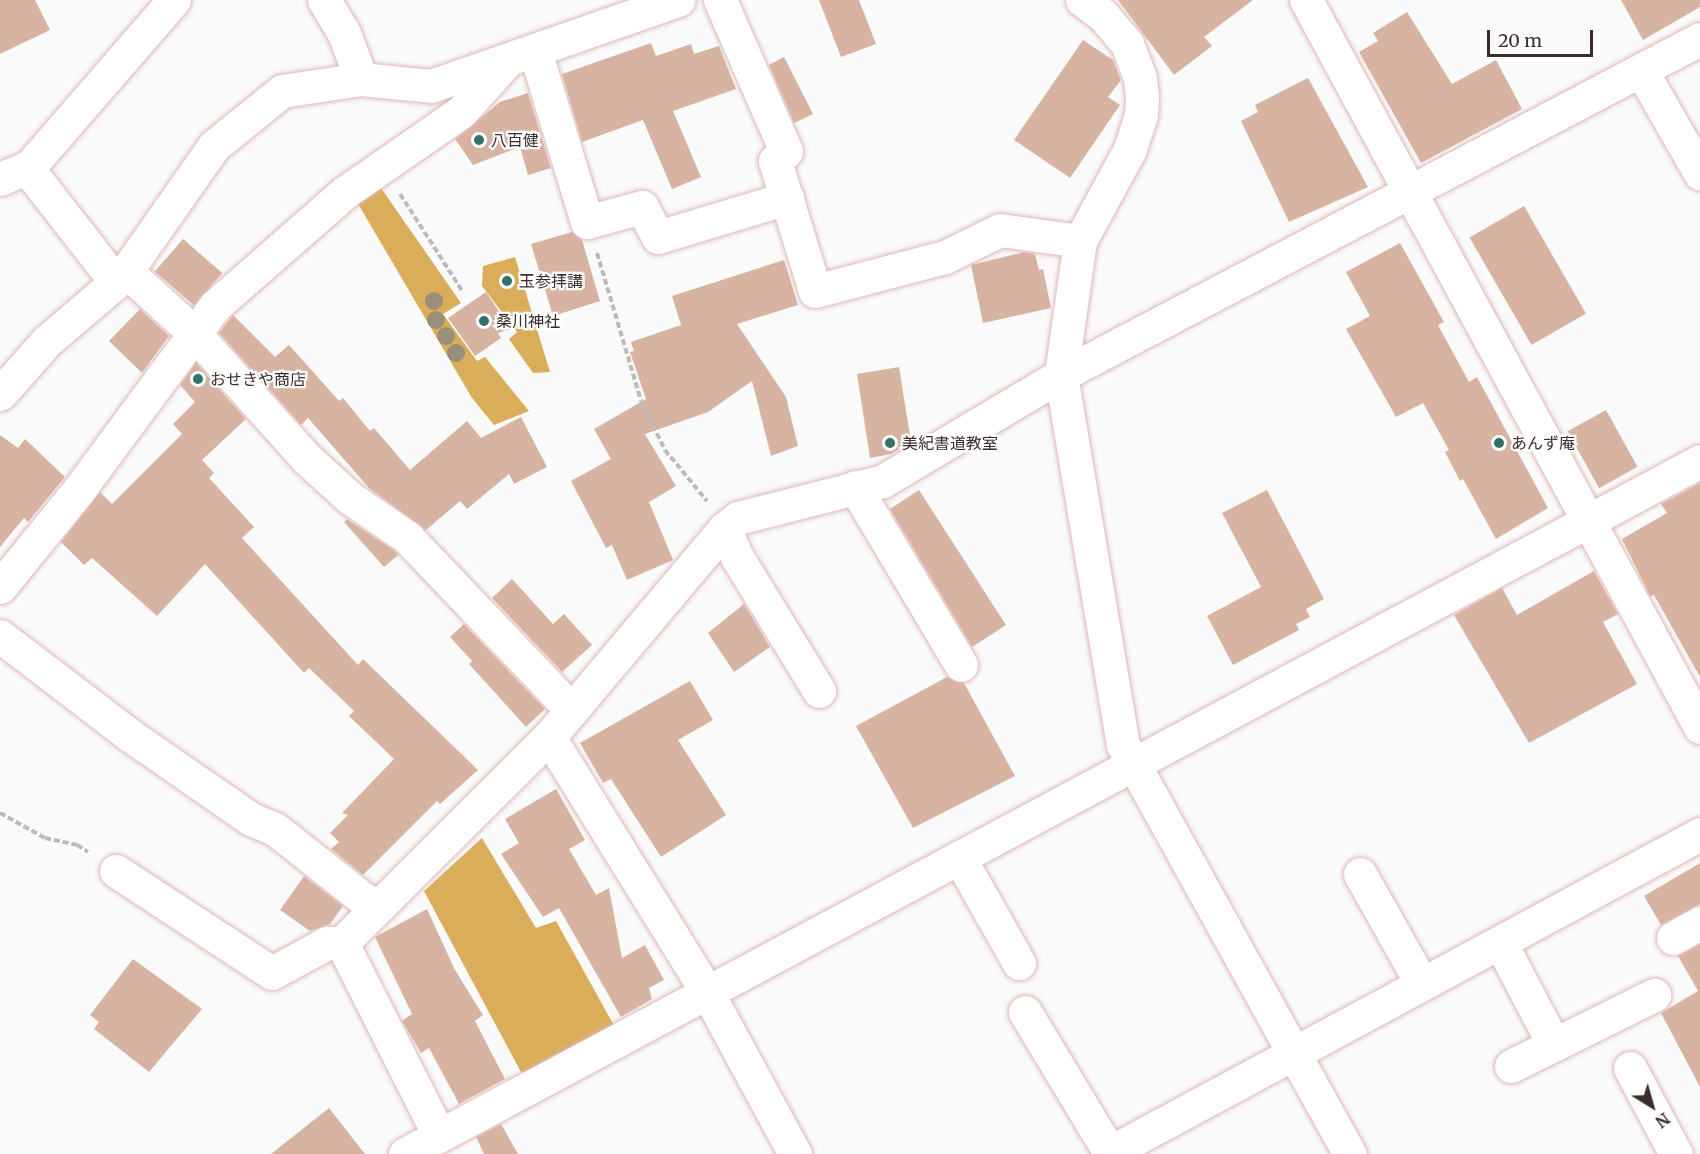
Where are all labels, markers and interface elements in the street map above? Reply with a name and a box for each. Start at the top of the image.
scale bar [1490,18,1596,56]
text: 20 m [1498,29,1542,52]
place label: 八百健 [491,130,539,150]
marker: 八百健 [472,133,486,147]
place label: 玉参拝講 [519,271,583,291]
marker: 玉参拝講 [500,274,514,288]
place label: 桑川神社 [496,311,560,331]
marker: 桑川神社 [477,314,491,328]
place label: おせきや商店 [210,369,306,389]
marker: おせきや商店 [191,372,205,386]
place label: 美紀書道教室 [902,433,998,453]
place label: あんず庵 [1511,433,1575,453]
marker: 美紀書道教室 [883,436,897,450]
marker: あんず庵 [1492,436,1506,450]
north arrow [1622,1076,1682,1136]
text: N [1652,1109,1674,1132]

